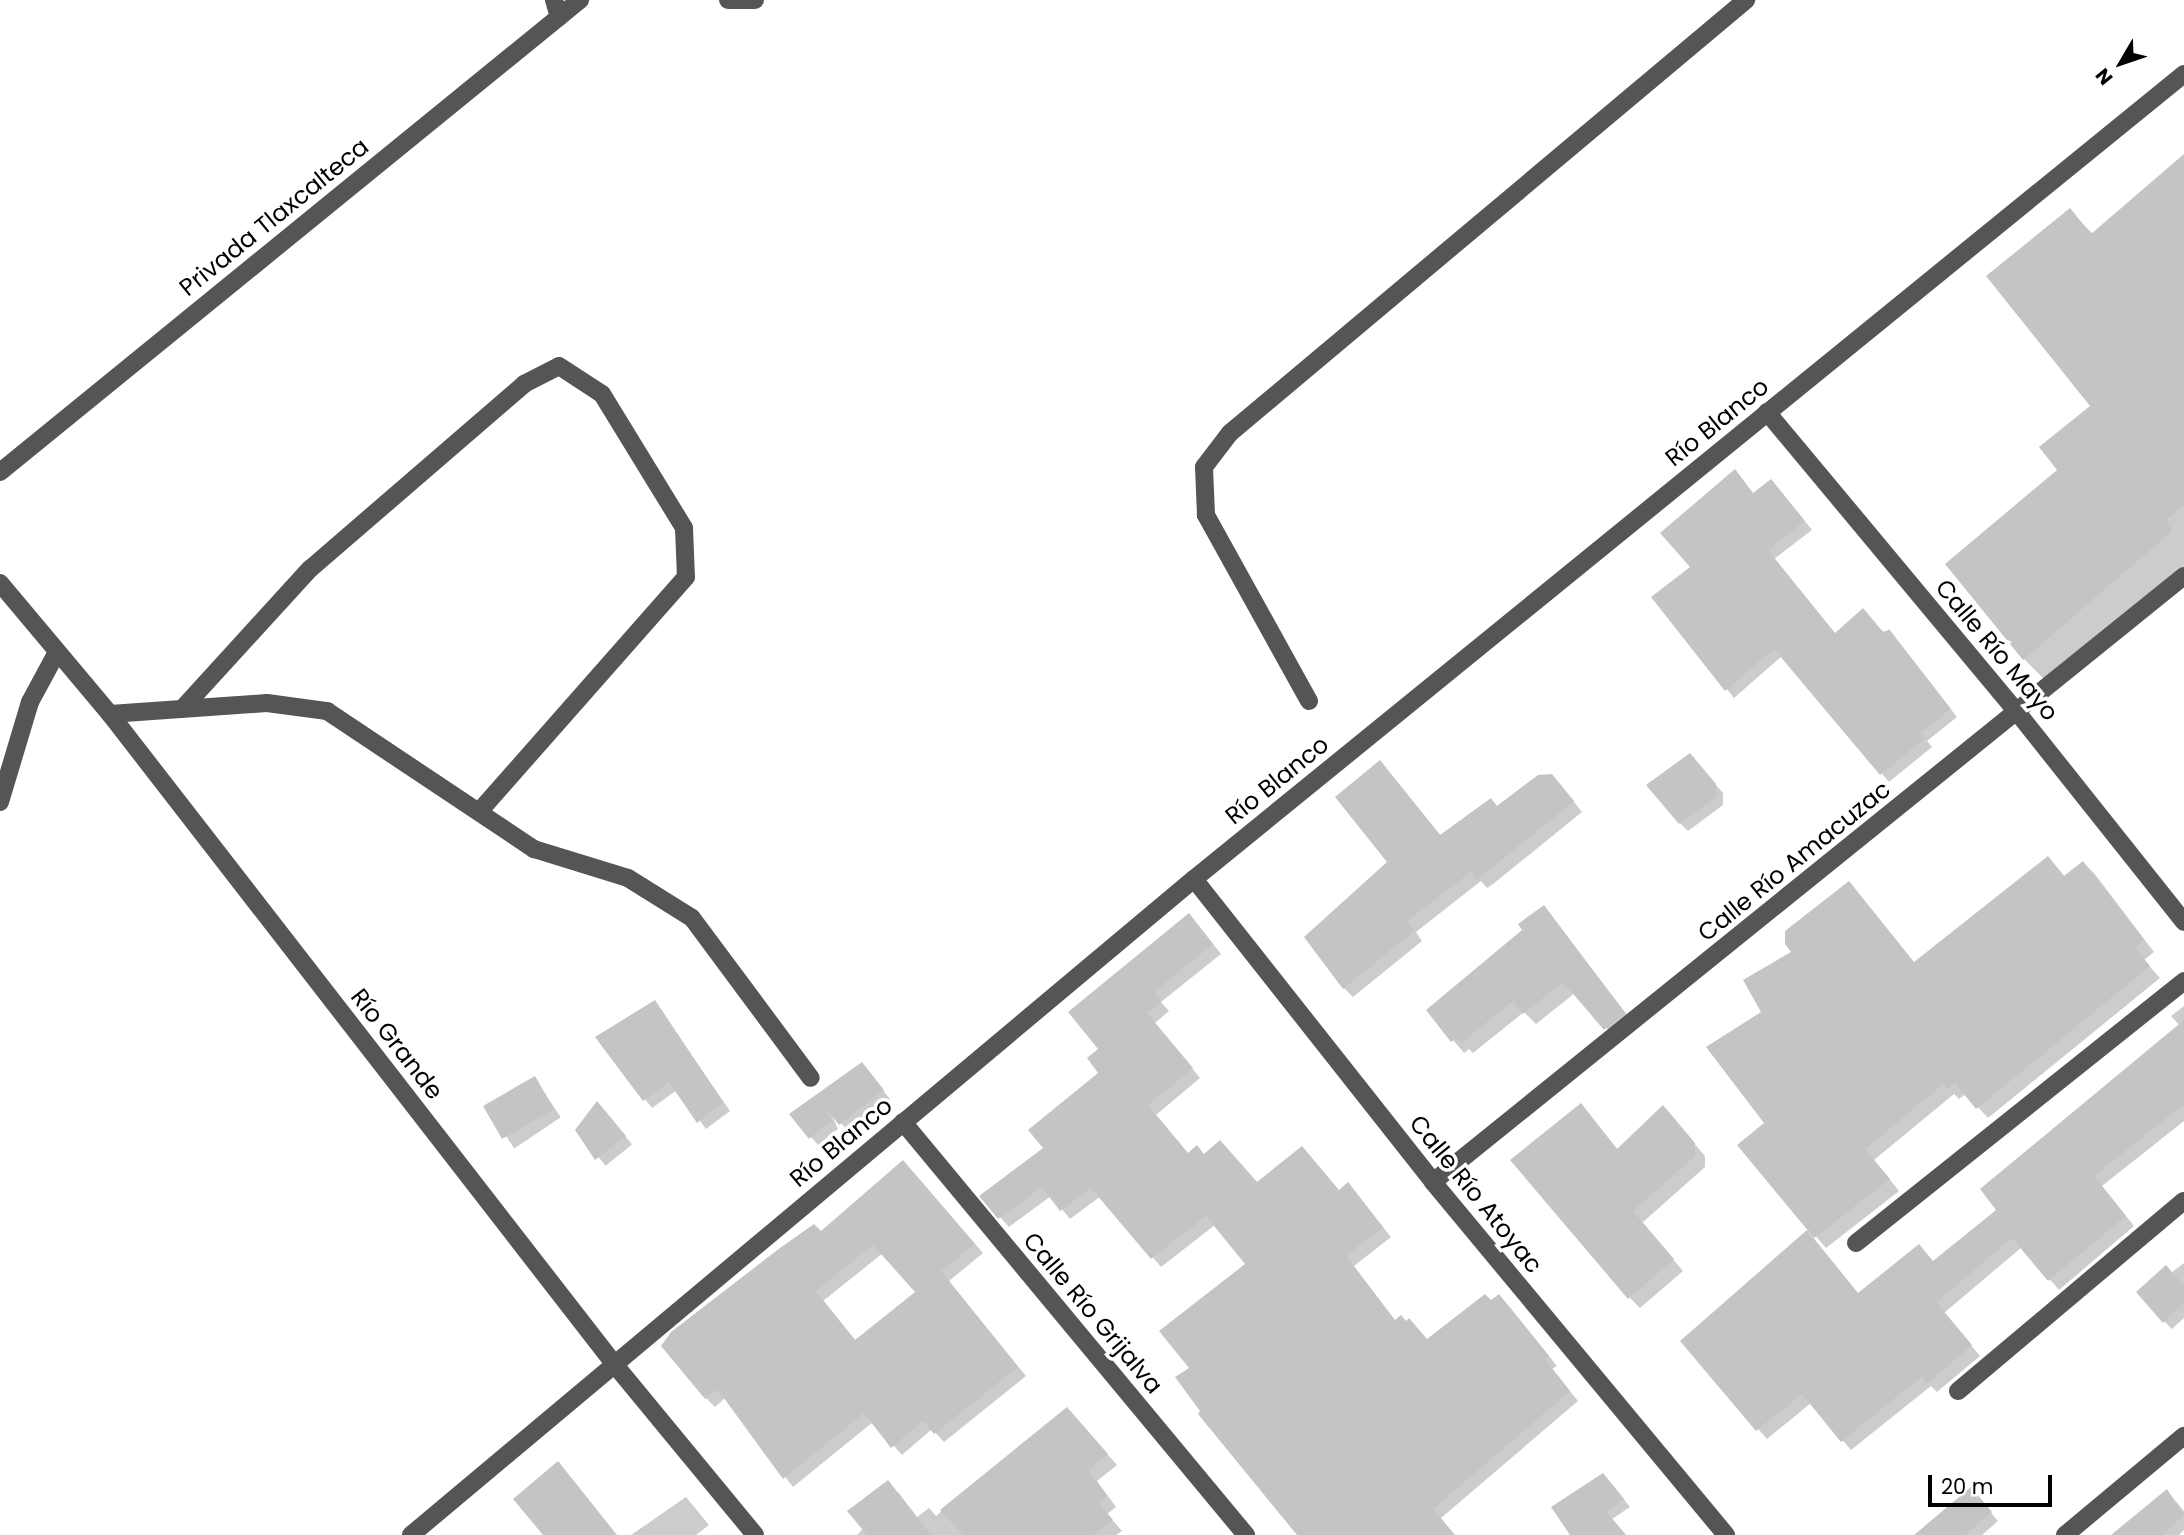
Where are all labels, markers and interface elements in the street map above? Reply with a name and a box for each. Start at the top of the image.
north arrow [2086,28,2156,98]
text: N [2089,62,2119,91]
street label: Privada Tlaxcalteca [174,132,374,302]
street label: Río Blanco [1660,372,1774,472]
street label: Calle Río Mayo [1929,573,2065,727]
street label: Río Blanco [1220,730,1334,830]
street label: Calle Río Amacuzac [1692,775,1896,947]
street label: Río Grande [345,983,449,1105]
street label: Río Blanco [784,1091,898,1193]
street label: Calle Río Atoyac [1404,1109,1548,1279]
street label: Calle Río Grijalva [1017,1227,1169,1399]
scale bar [1932,1462,2056,1506]
text: 20 m [1941,1472,1994,1501]

